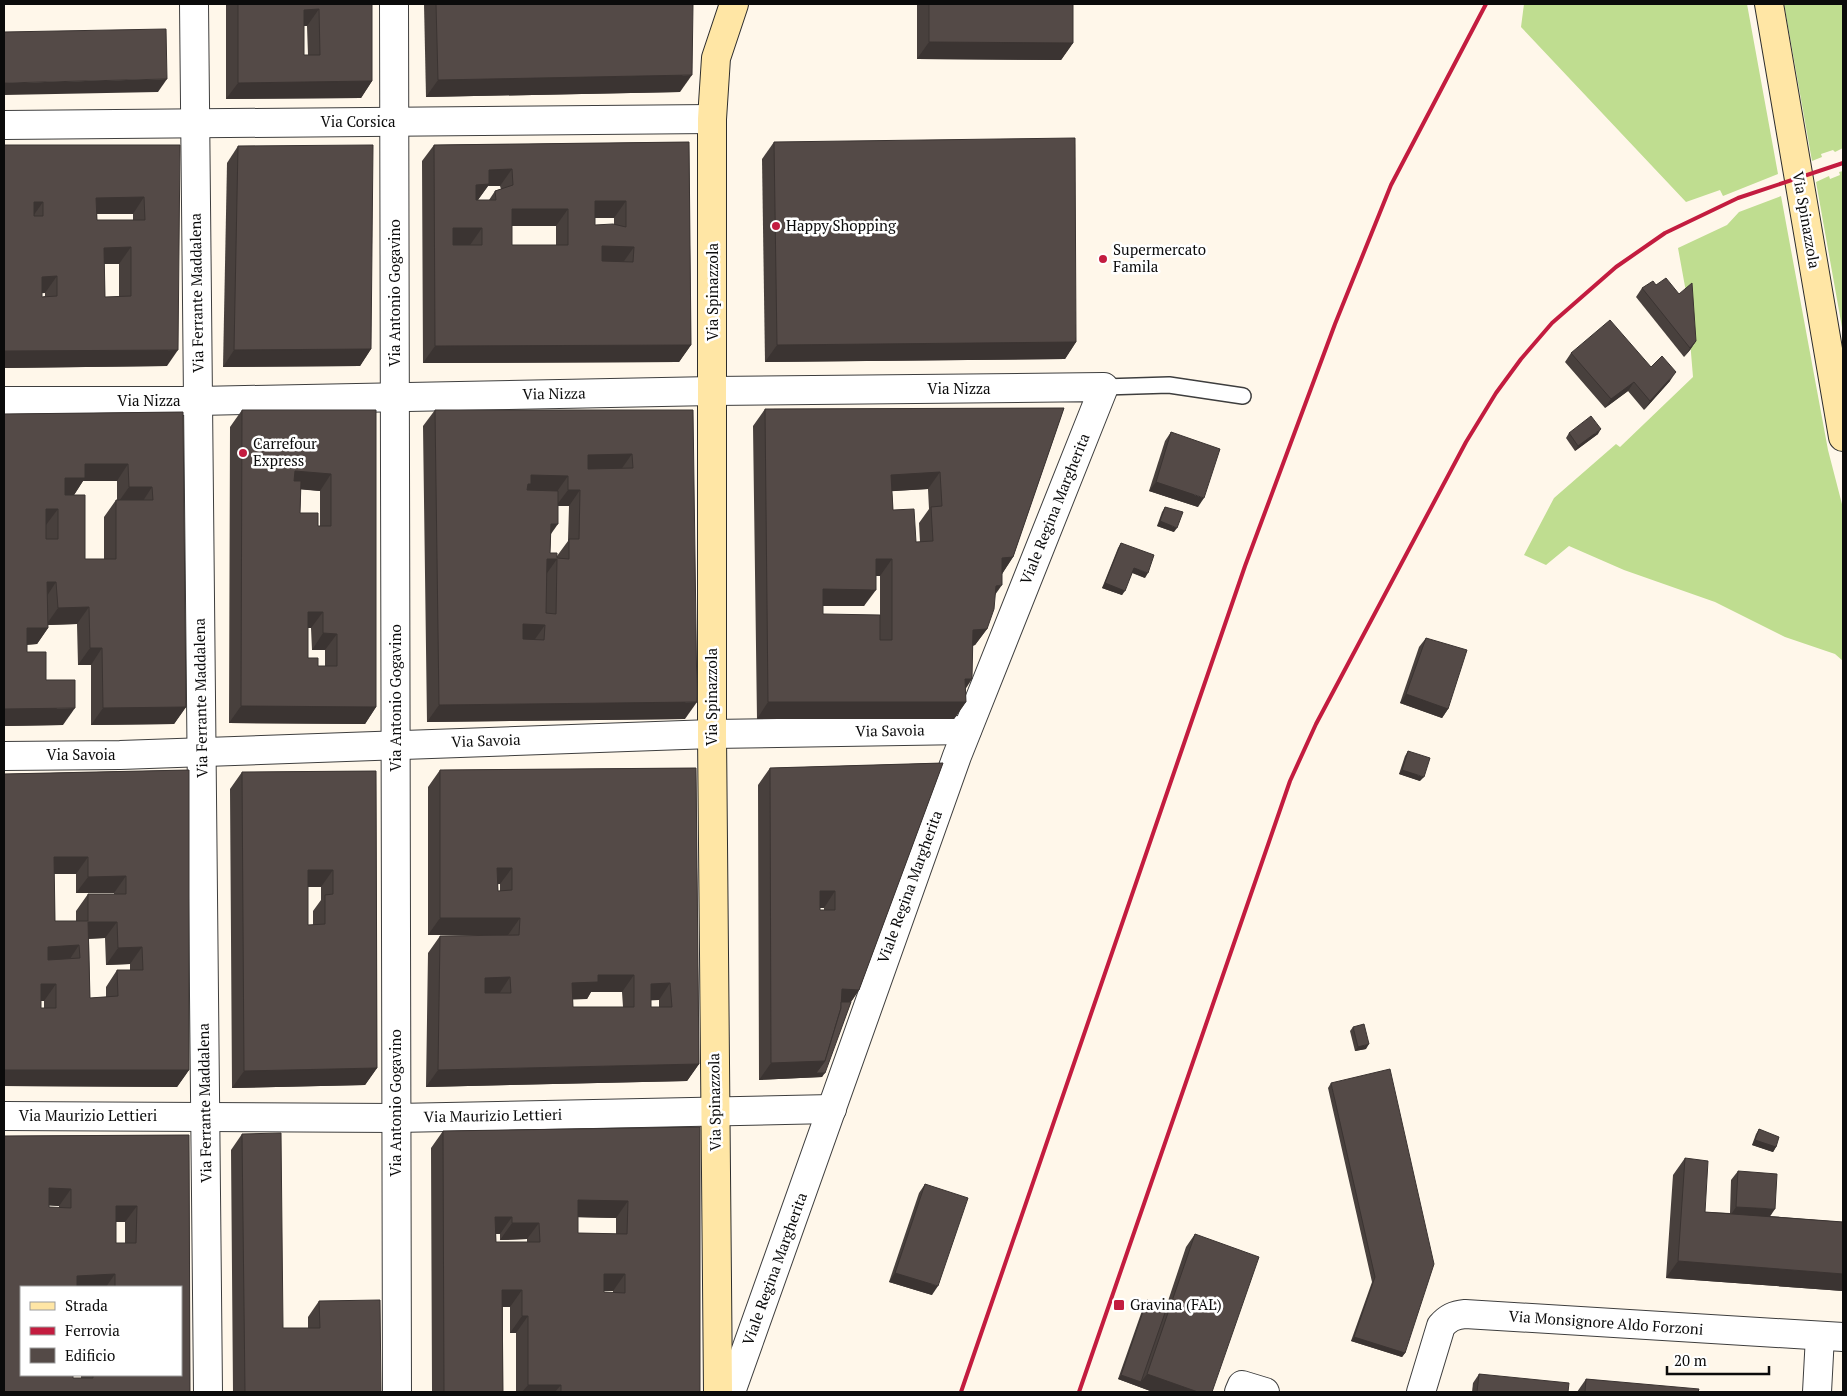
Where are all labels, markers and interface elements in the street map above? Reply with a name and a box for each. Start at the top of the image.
street label: Via Corsica [321,111,396,131]
street label: Via Spinazzola [1789,170,1825,270]
street label: Via Ferrante Maddalena [185,213,207,373]
place label: Happy Shopping [786,215,897,235]
street label: Via Antonio Gogavino [384,219,404,367]
marker: Happy Shopping [770,220,782,232]
place label: Supermercato Famila [1113,239,1206,276]
street label: Via Spinazzola [702,243,722,341]
marker: Supermercato Famila [1097,253,1109,265]
street label: Via Nizza [927,378,991,398]
street label: Via Nizza [522,382,586,404]
street label: Via Nizza [117,390,181,410]
street label: Viale Regina Margherita [1015,430,1094,587]
place label: Carrefour Express [253,433,317,470]
marker: Carrefour Express [237,447,249,459]
street label: Via Ferrante Maddalena [189,618,211,778]
street label: Via Antonio Gogavino [385,624,405,772]
street label: Via Spinazzola [701,648,721,746]
street label: Via Savoia [855,719,925,741]
street label: Via Savoia [451,729,521,751]
street label: Via Savoia [46,744,116,764]
street label: Viale Regina Margherita [872,807,946,966]
street label: Via Ferrante Maddalena [193,1023,215,1183]
street label: Via Antonio Gogavino [385,1029,405,1177]
street label: Via Spinazzola [703,1052,725,1151]
street label: Via Maurizio Lettieri [424,1104,562,1126]
street label: Via Maurizio Lettieri [19,1105,157,1125]
street label: Viale Regina Margherita [737,1189,811,1348]
legend [20,1286,182,1376]
place label: Gravina (FAL) [1130,1294,1222,1314]
text: Strada [65,1295,108,1315]
marker: Gravina (FAL) [1112,1298,1126,1312]
street label: Via Monsignore Aldo Forzoni [1508,1305,1704,1339]
text: Ferrovia [65,1320,120,1340]
scale bar [1667,1344,1770,1376]
text: Edificio [65,1345,115,1365]
text: 20 m [1674,1350,1707,1370]

